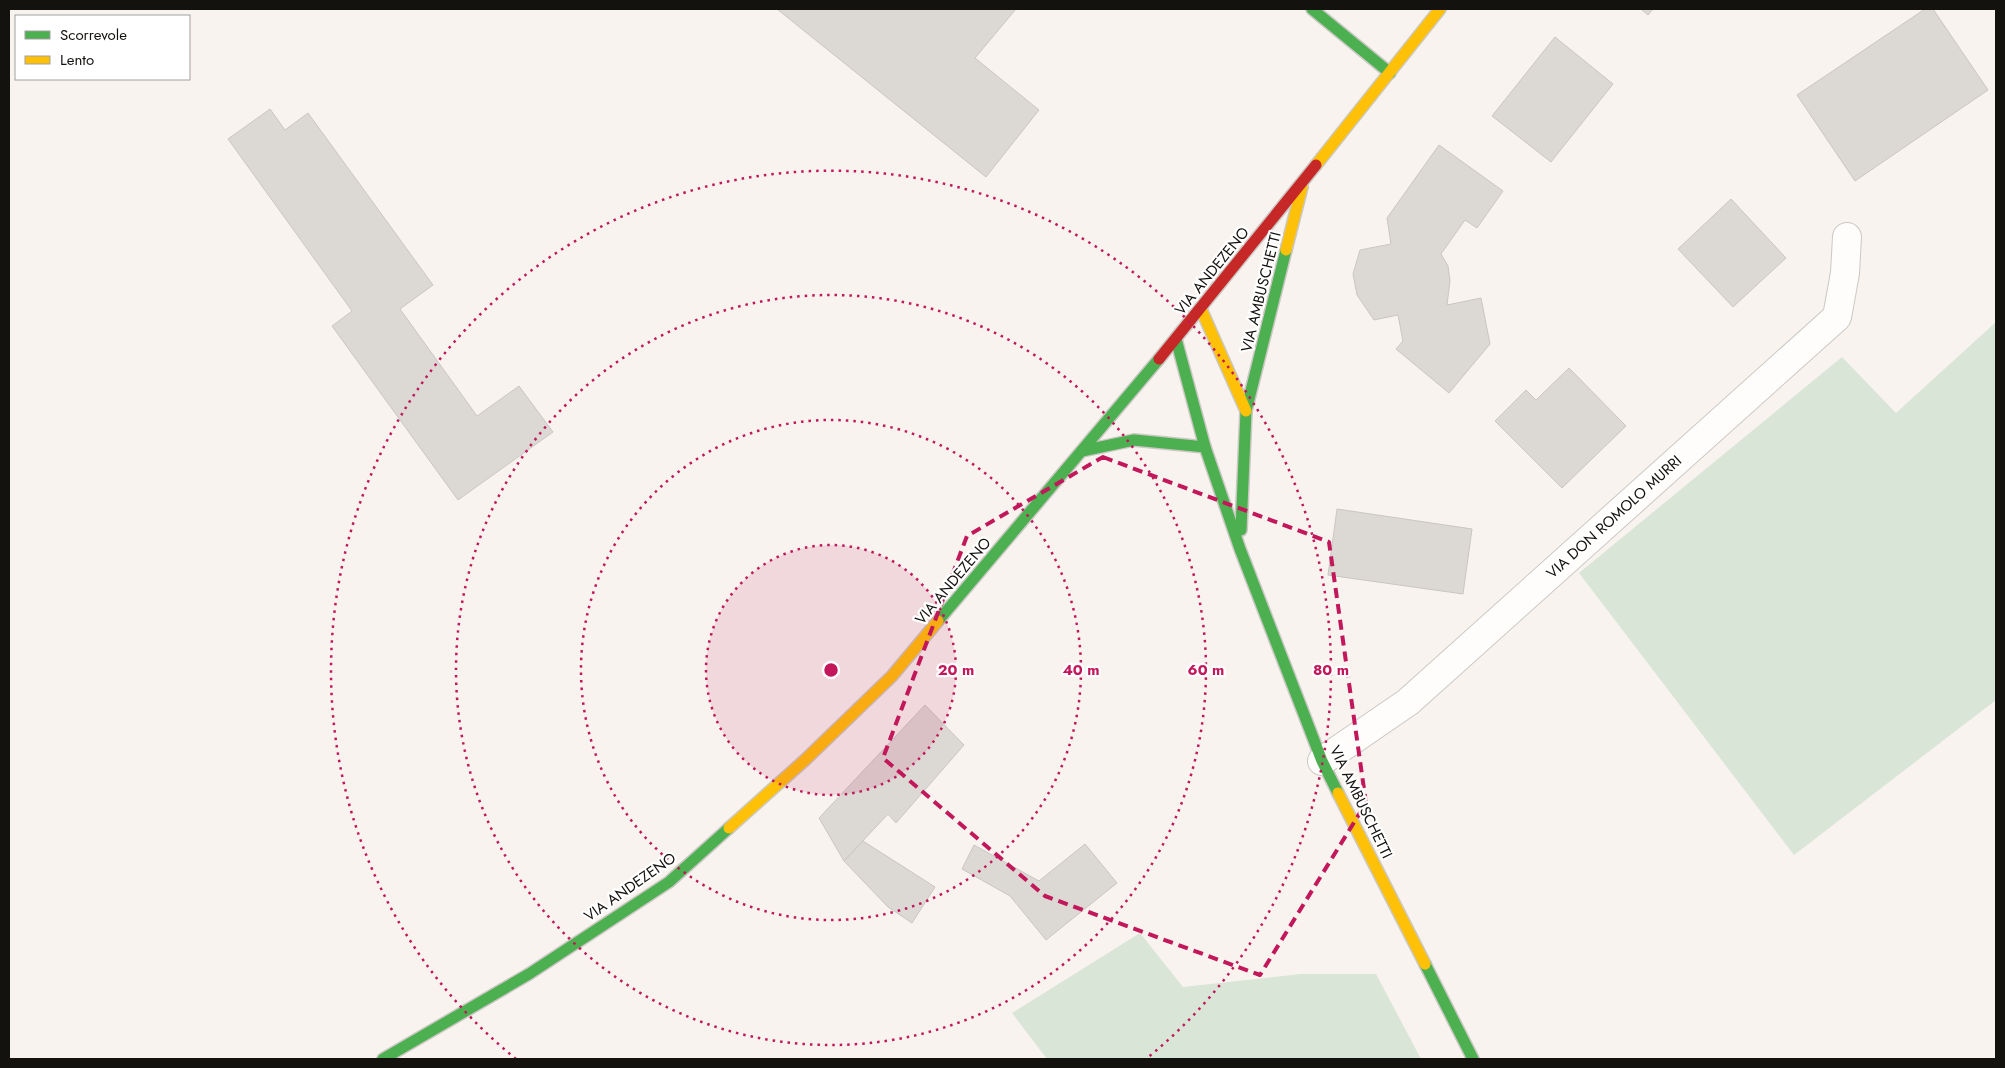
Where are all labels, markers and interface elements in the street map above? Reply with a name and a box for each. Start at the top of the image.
legend [15,15,190,80]
text: Scorrevole [60,24,127,46]
text: Lento [60,49,94,71]
street label: VIA ANDEZENO [1170,222,1255,320]
street label: VIA AMBUSCHETTI [1235,229,1287,355]
street label: VIA DON ROMOLO MURRI [1542,450,1686,584]
street label: VIA ANDEZENO [910,533,996,629]
text: 20 m [938,659,974,681]
text: 40 m [1062,659,1100,681]
text: 60 m [1188,659,1224,681]
text: 80 m [1313,659,1349,681]
centre of rings [822,661,840,679]
street label: VIA AMBUSCHETTI [1324,742,1398,862]
street label: VIA ANDEZENO [580,847,681,927]

